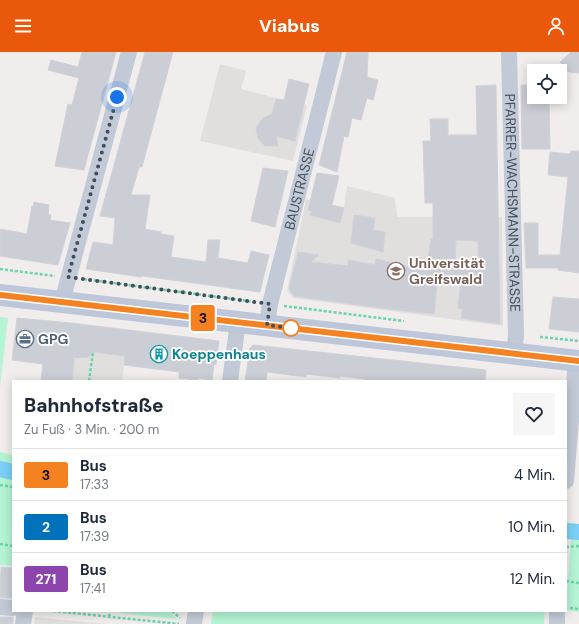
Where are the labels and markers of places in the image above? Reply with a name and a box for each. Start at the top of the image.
place label: Universität Greifswald [409,254,484,288]
school or university icon: Universität Greifswald [386,261,406,281]
unlabelled marker [282,319,300,337]
office icon: GPG [15,329,35,349]
place label: GPG [38,330,68,348]
building icon: Koeppenhaus [149,344,169,364]
place label: Koeppenhaus [172,345,266,363]

